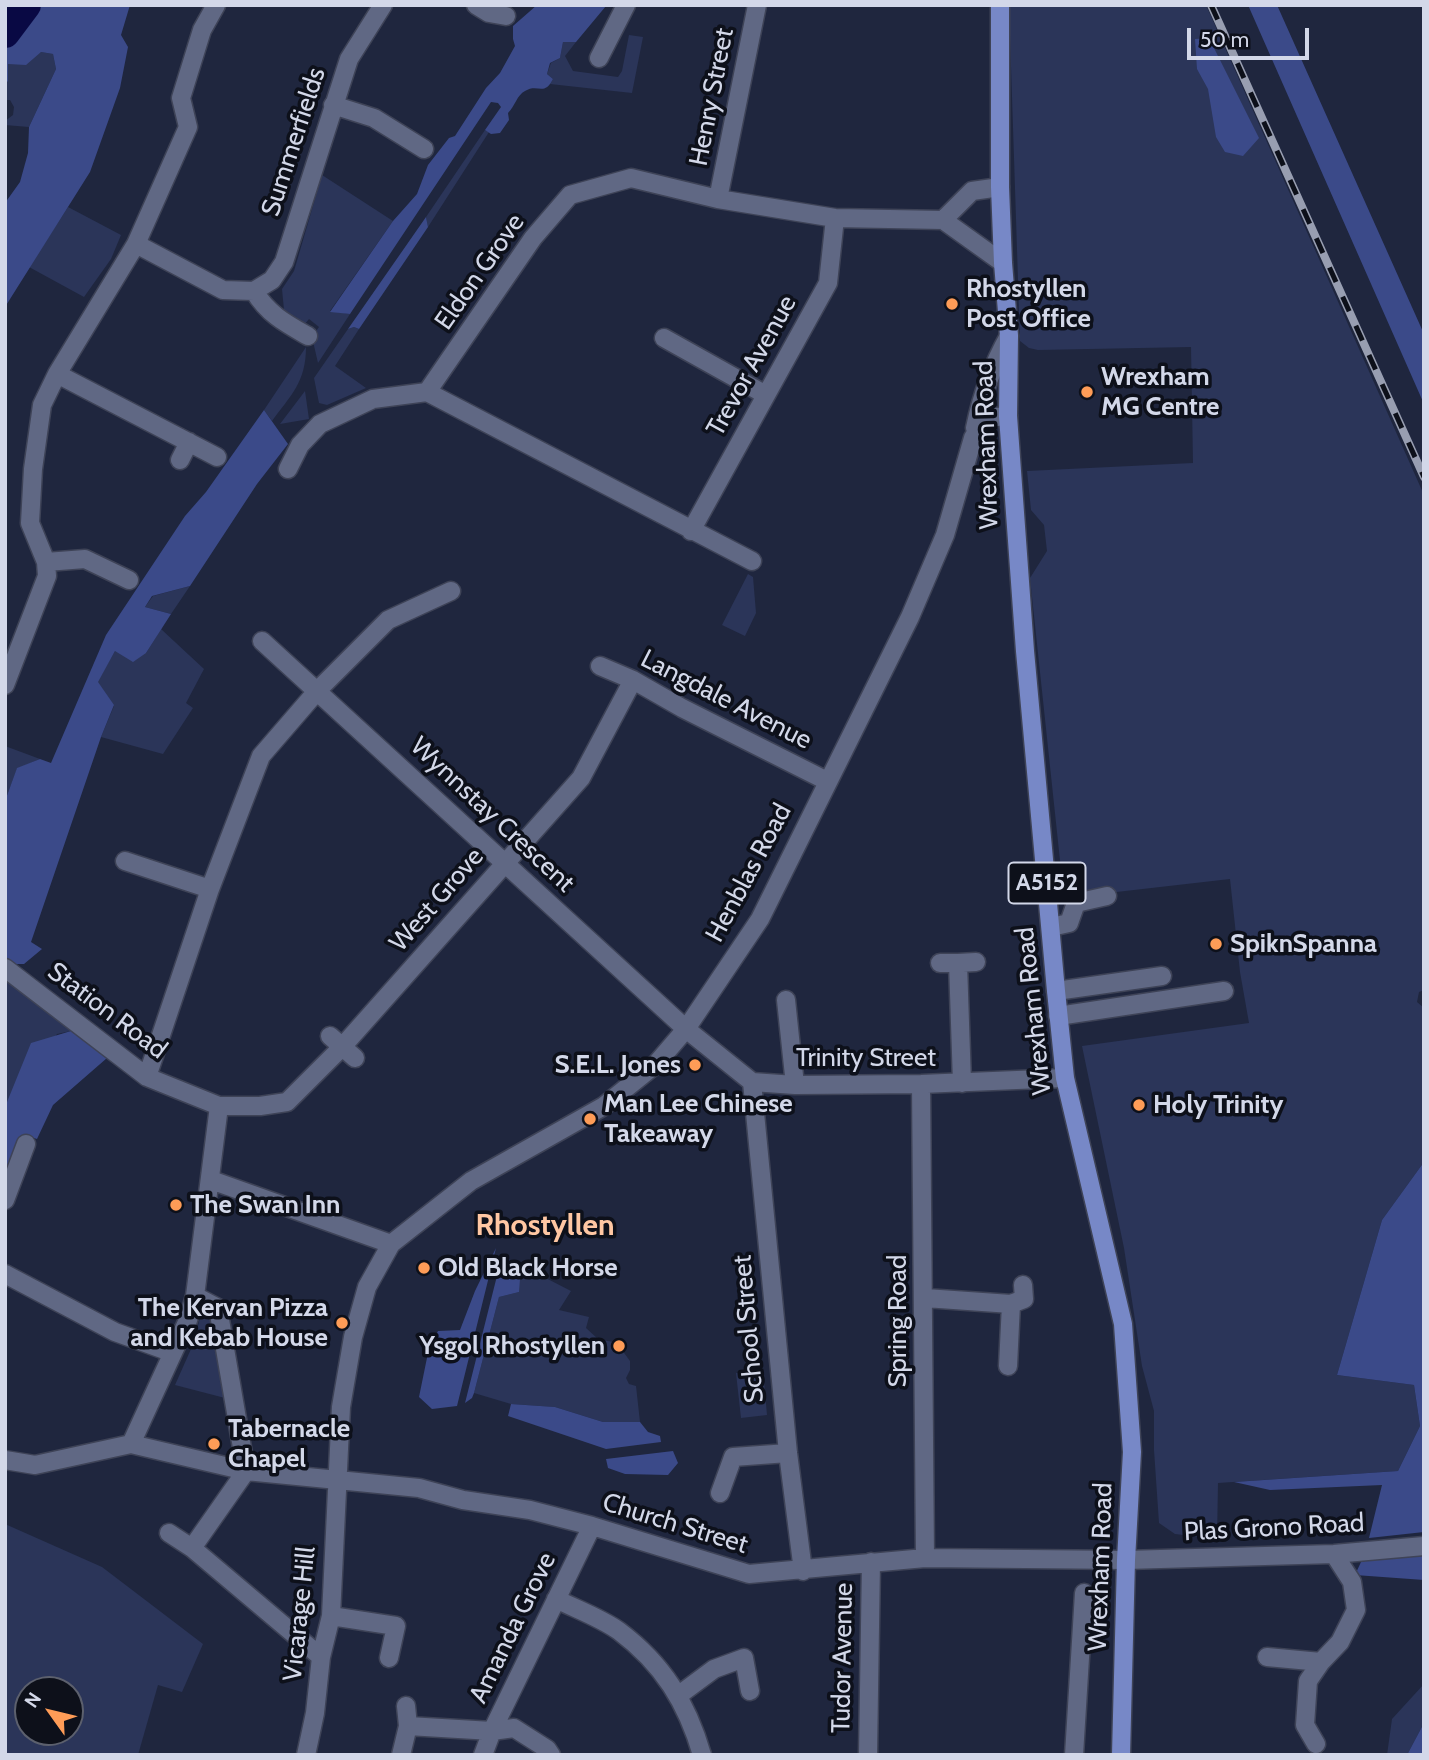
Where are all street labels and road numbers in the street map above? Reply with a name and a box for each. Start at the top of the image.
street label: Henry Street [683,25,741,169]
street label: Summerfields [255,64,333,220]
street label: Eldon Grove [429,208,531,336]
street label: Trevor Avenue [701,290,803,442]
street label: Wrexham Road [968,360,1006,530]
street label: Langdale Avenue [635,644,817,756]
street label: Wynnstay Crescent [404,731,580,899]
street label: Henblas Road [700,799,798,947]
street label: West Grove [383,842,491,958]
road number: A5152 [1009,862,1086,903]
street label: Wrexham Road [1010,925,1058,1097]
street label: Station Road [41,956,173,1066]
street label: Trinity Street [796,1042,936,1074]
street label: School Street [727,1254,771,1404]
street label: Spring Road [882,1255,914,1387]
street label: Wrexham Road [1082,1482,1120,1652]
street label: Church Street [599,1487,751,1561]
street label: Plas Grono Road [1183,1508,1365,1548]
street label: Vicarage Hill [277,1545,323,1683]
street label: Amanda Grove [463,1548,563,1708]
street label: Tudor Avenue [826,1583,860,1733]

